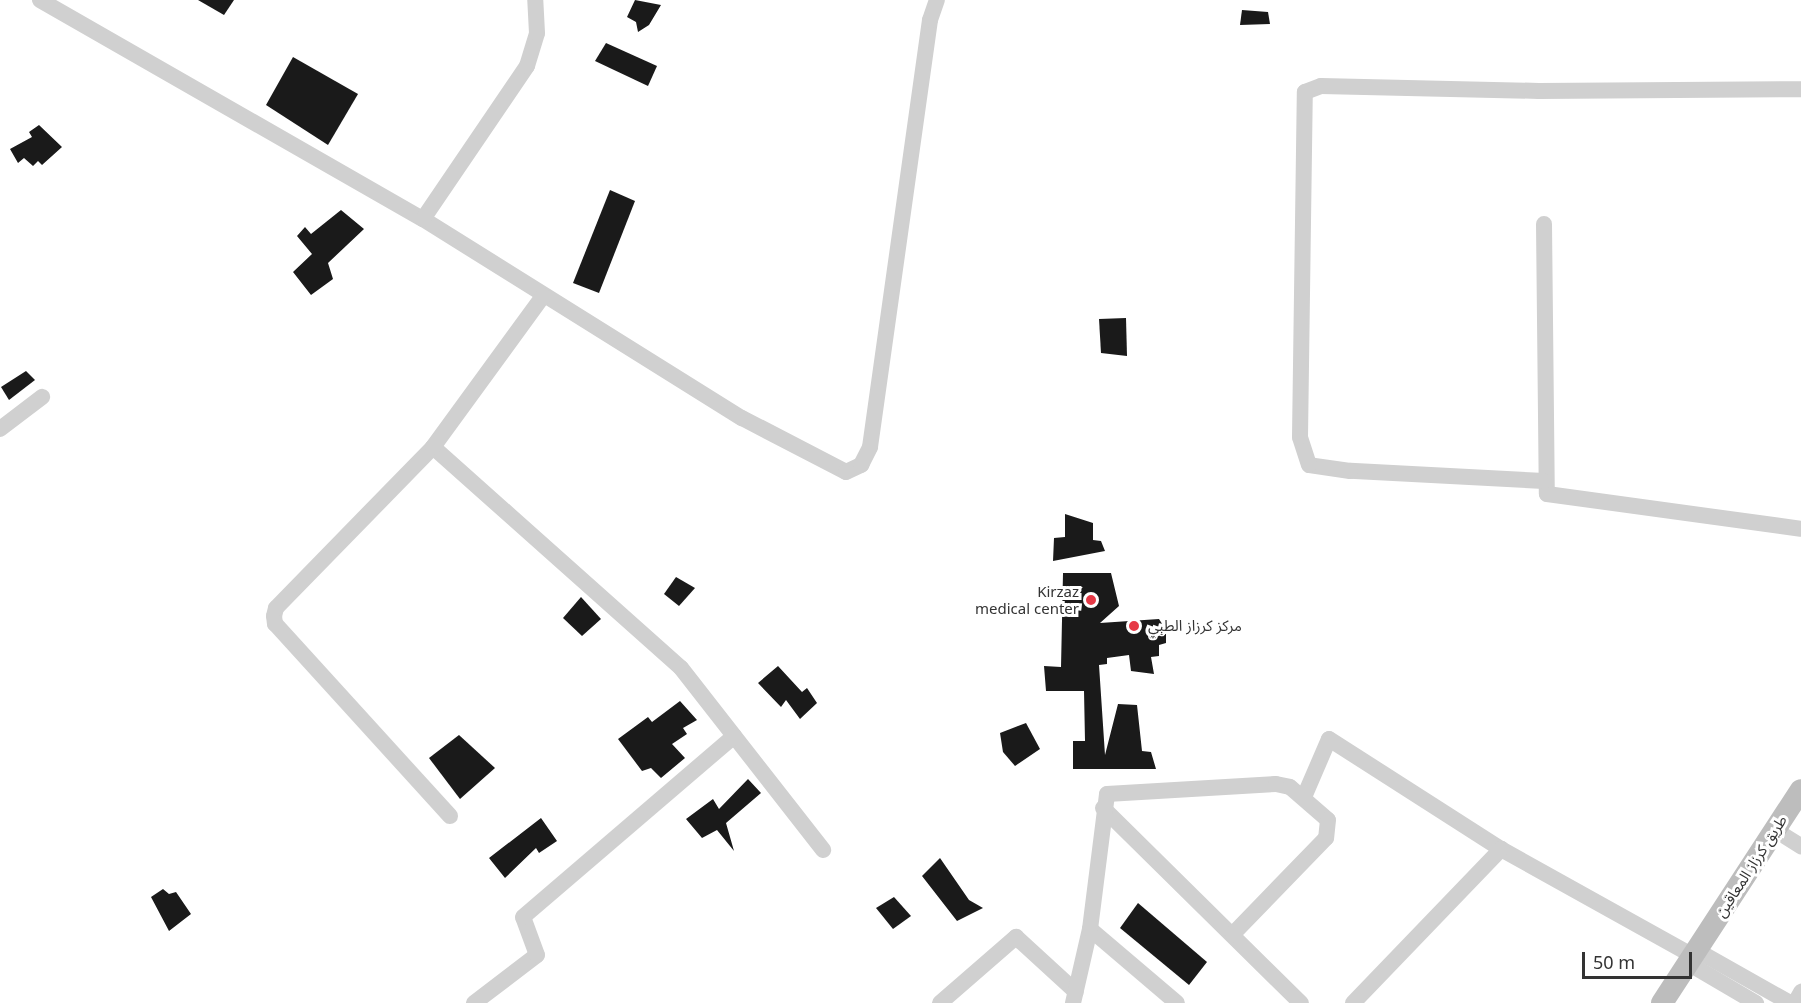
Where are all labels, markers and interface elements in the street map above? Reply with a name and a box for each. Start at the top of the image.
place label: Kirzaz medical center [975,582,1079,617]
marker: Kirzaz medical center [1084,593,1098,607]
marker: مركز كرزاز الطبي [1125,617,1143,635]
place label: مركز كرزاز الطبي [1148,617,1242,635]
street label: طريق كرزاز المعاقين [1711,812,1791,920]
scale bar [1585,940,1694,978]
text: 50 m [1593,950,1635,974]

